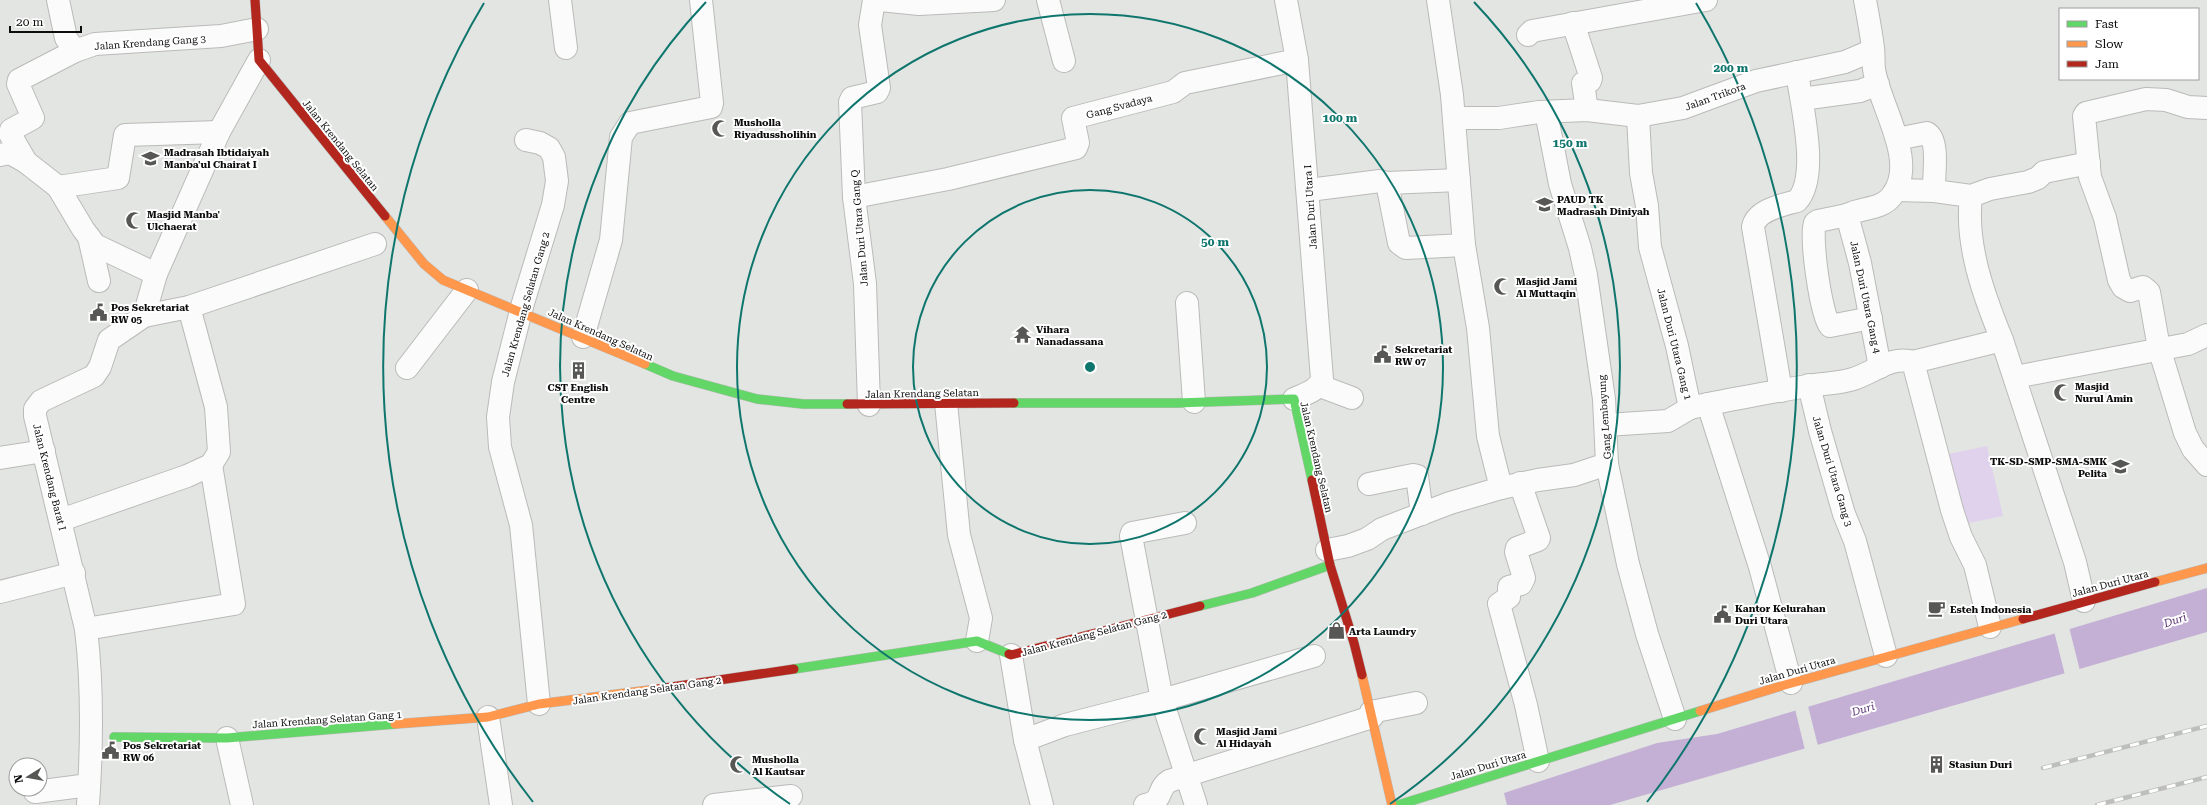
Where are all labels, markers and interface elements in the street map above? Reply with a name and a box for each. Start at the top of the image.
scale bar [10,8,81,34]
legend [2059,8,2199,80]
text: 20 m [16,15,43,29]
text: Fast [2095,17,2119,31]
street label: Jalan Krendang Gang 3 [94,33,207,52]
text: Slow [2095,37,2123,51]
text: Jam [2095,57,2119,71]
text: 200 m [1714,61,1749,75]
street label: Jalan Trikora [1683,80,1748,113]
street label: Gang Svadaya [1085,92,1154,121]
street label: Jalan Krendang Selatan [301,98,381,193]
text: 100 m [1323,111,1358,125]
place label: Musholla Riyadussholihin [734,117,817,140]
mosque icon: Musholla Riyadussholihin [711,118,731,138]
text: 150 m [1553,136,1588,150]
place label: Madrasah Ibtidaiyah Manba'ul Chairat I [164,147,269,170]
school or university icon: Madrasah Ibtidaiyah Manba'ul Chairat I [141,148,161,168]
street label: Jalan Duri Utara I [1302,164,1319,250]
street label: Jalan Duri Utara Gang Q [849,169,870,287]
place label: PAUD TK Madrasah Diniyah [1557,194,1650,217]
school or university icon: PAUD TK Madrasah Diniyah [1534,195,1554,215]
place label: Masjid Manba' Ulchaerat [147,209,220,232]
mosque icon: Masjid Manba' Ulchaerat [124,210,144,230]
street label: Jalan Krendang Selatan Gang 2 [500,230,552,378]
text: 50 m [1201,235,1229,249]
street label: Jalan Duri Utara Gang 4 [1848,240,1883,355]
place label: Masjid Jami Al Muttaqin [1516,276,1578,299]
mosque icon: Masjid Jami Al Muttaqin [1493,277,1513,297]
street label: Jalan Duri Utara Gang 1 [1655,287,1694,401]
place label: Pos Sekretariat RW 05 [111,302,189,325]
public building icon: Pos Sekretariat RW 05 [88,303,108,323]
street label: Jalan Krendang Selatan [547,306,655,363]
place label: Vihara Nanadassana [1036,324,1103,347]
temple icon: Vihara Nanadassana [1013,325,1033,345]
place label: Sekretariat RW 07 [1395,344,1452,367]
public building icon: Sekretariat RW 07 [1372,345,1392,365]
building icon: CST English Centre [568,360,588,380]
centre of rings [1083,360,1097,374]
street label: Gang Lembayung [1596,374,1613,460]
place label: Masjid Nurul Amin [2075,381,2133,404]
place label: CST English Centre [548,382,609,405]
mosque icon: Masjid Nurul Amin [2052,382,2072,402]
street label: Jalan Krendang Selatan [865,387,980,400]
street label: Jalan Krendang Selatan [1298,400,1335,514]
street label: Jalan Duri Utara Gang 3 [1810,415,1855,528]
street label: Jalan Krendang Barat I [31,423,68,532]
place label: TK-SD-SMP-SMA-SMK Pelita [1990,456,2107,479]
school or university icon: TK-SD-SMP-SMA-SMK Pelita [2110,457,2130,477]
street label: Jalan Duri Utara [2071,568,2150,599]
cafe icon: Esteh Indonesia [1927,599,1947,619]
place label: Kantor Kelurahan Duri Utara [1735,603,1826,626]
public building icon: Kantor Kelurahan Duri Utara [1712,604,1732,624]
place label: Esteh Indonesia [1950,604,2032,615]
street label: Jalan Krendang Selatan Gang 2 [1020,609,1168,658]
water label: Duri [2161,611,2189,631]
shop icon: Arta Laundry [1326,621,1346,641]
place label: Arta Laundry [1349,626,1416,637]
street label: Jalan Duri Utara [1758,654,1837,687]
street label: Jalan Krendang Selatan Gang 2 [572,675,722,706]
water label: Duri [1849,700,1877,719]
street label: Jalan Krendang Selatan Gang 1 [252,709,403,730]
place label: Masjid Jami Al Hidayah [1216,726,1278,749]
mosque icon: Masjid Jami Al Hidayah [1193,727,1213,747]
place label: Pos Sekretariat RW 06 [123,740,201,763]
public building icon: Pos Sekretariat RW 06 [100,741,120,761]
street label: Jalan Duri Utara [1449,749,1528,782]
place label: Musholla Al Kautsar [752,754,805,777]
building icon: Stasiun Duri [1926,754,1946,774]
mosque icon: Musholla Al Kautsar [729,755,749,775]
north arrow [8,757,48,797]
place label: Stasiun Duri [1949,759,2013,770]
text: N [11,773,26,784]

